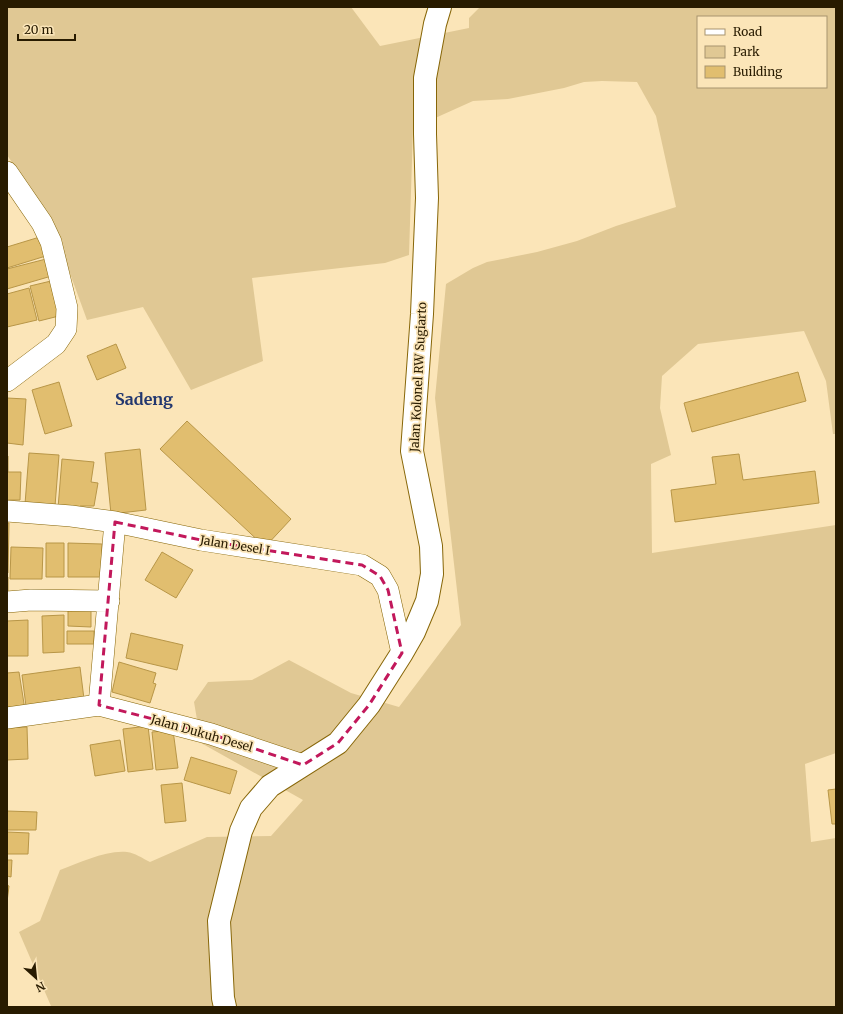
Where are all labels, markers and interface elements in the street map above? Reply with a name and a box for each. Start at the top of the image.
scale bar [18,16,75,42]
legend [697,16,827,88]
text: 20 m [24,22,53,37]
text: Road [733,24,762,39]
text: Park [733,44,760,59]
text: Building [733,64,783,79]
street label: Jalan Kolonel RW Sugiarto [407,302,429,453]
district label: Sadeng [115,389,173,409]
street label: Jalan Desel I [198,532,271,558]
street label: Jalan Dukuh Desel [148,711,255,755]
north arrow [16,958,56,998]
text: N [33,979,48,995]

